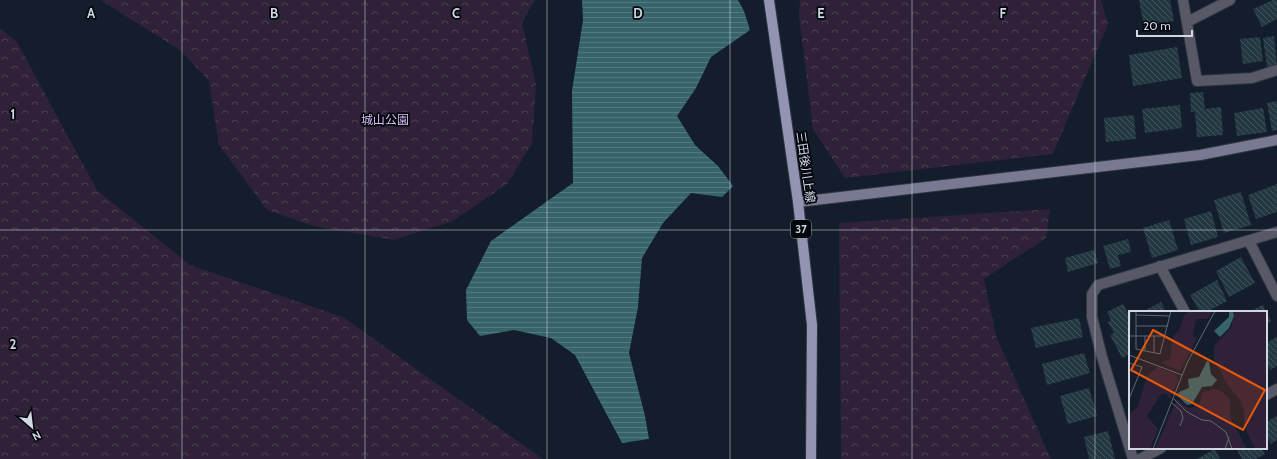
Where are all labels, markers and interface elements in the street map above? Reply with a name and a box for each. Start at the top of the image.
text: A [87,5,96,21]
text: B [270,5,278,21]
text: C [452,5,460,21]
text: D [633,5,643,21]
text: E [817,5,825,21]
text: F [1000,5,1007,21]
scale bar [1137,12,1192,38]
text: 20 m [1143,18,1171,33]
text: 1 [11,106,15,122]
park label: 城山公園 [361,112,409,127]
street label: 三田後川上線 [794,130,818,204]
road number: 37 [791,220,811,238]
inset map [1129,311,1267,449]
text: 2 [10,336,17,352]
north arrow [12,407,52,447]
text: N [30,428,43,444]

